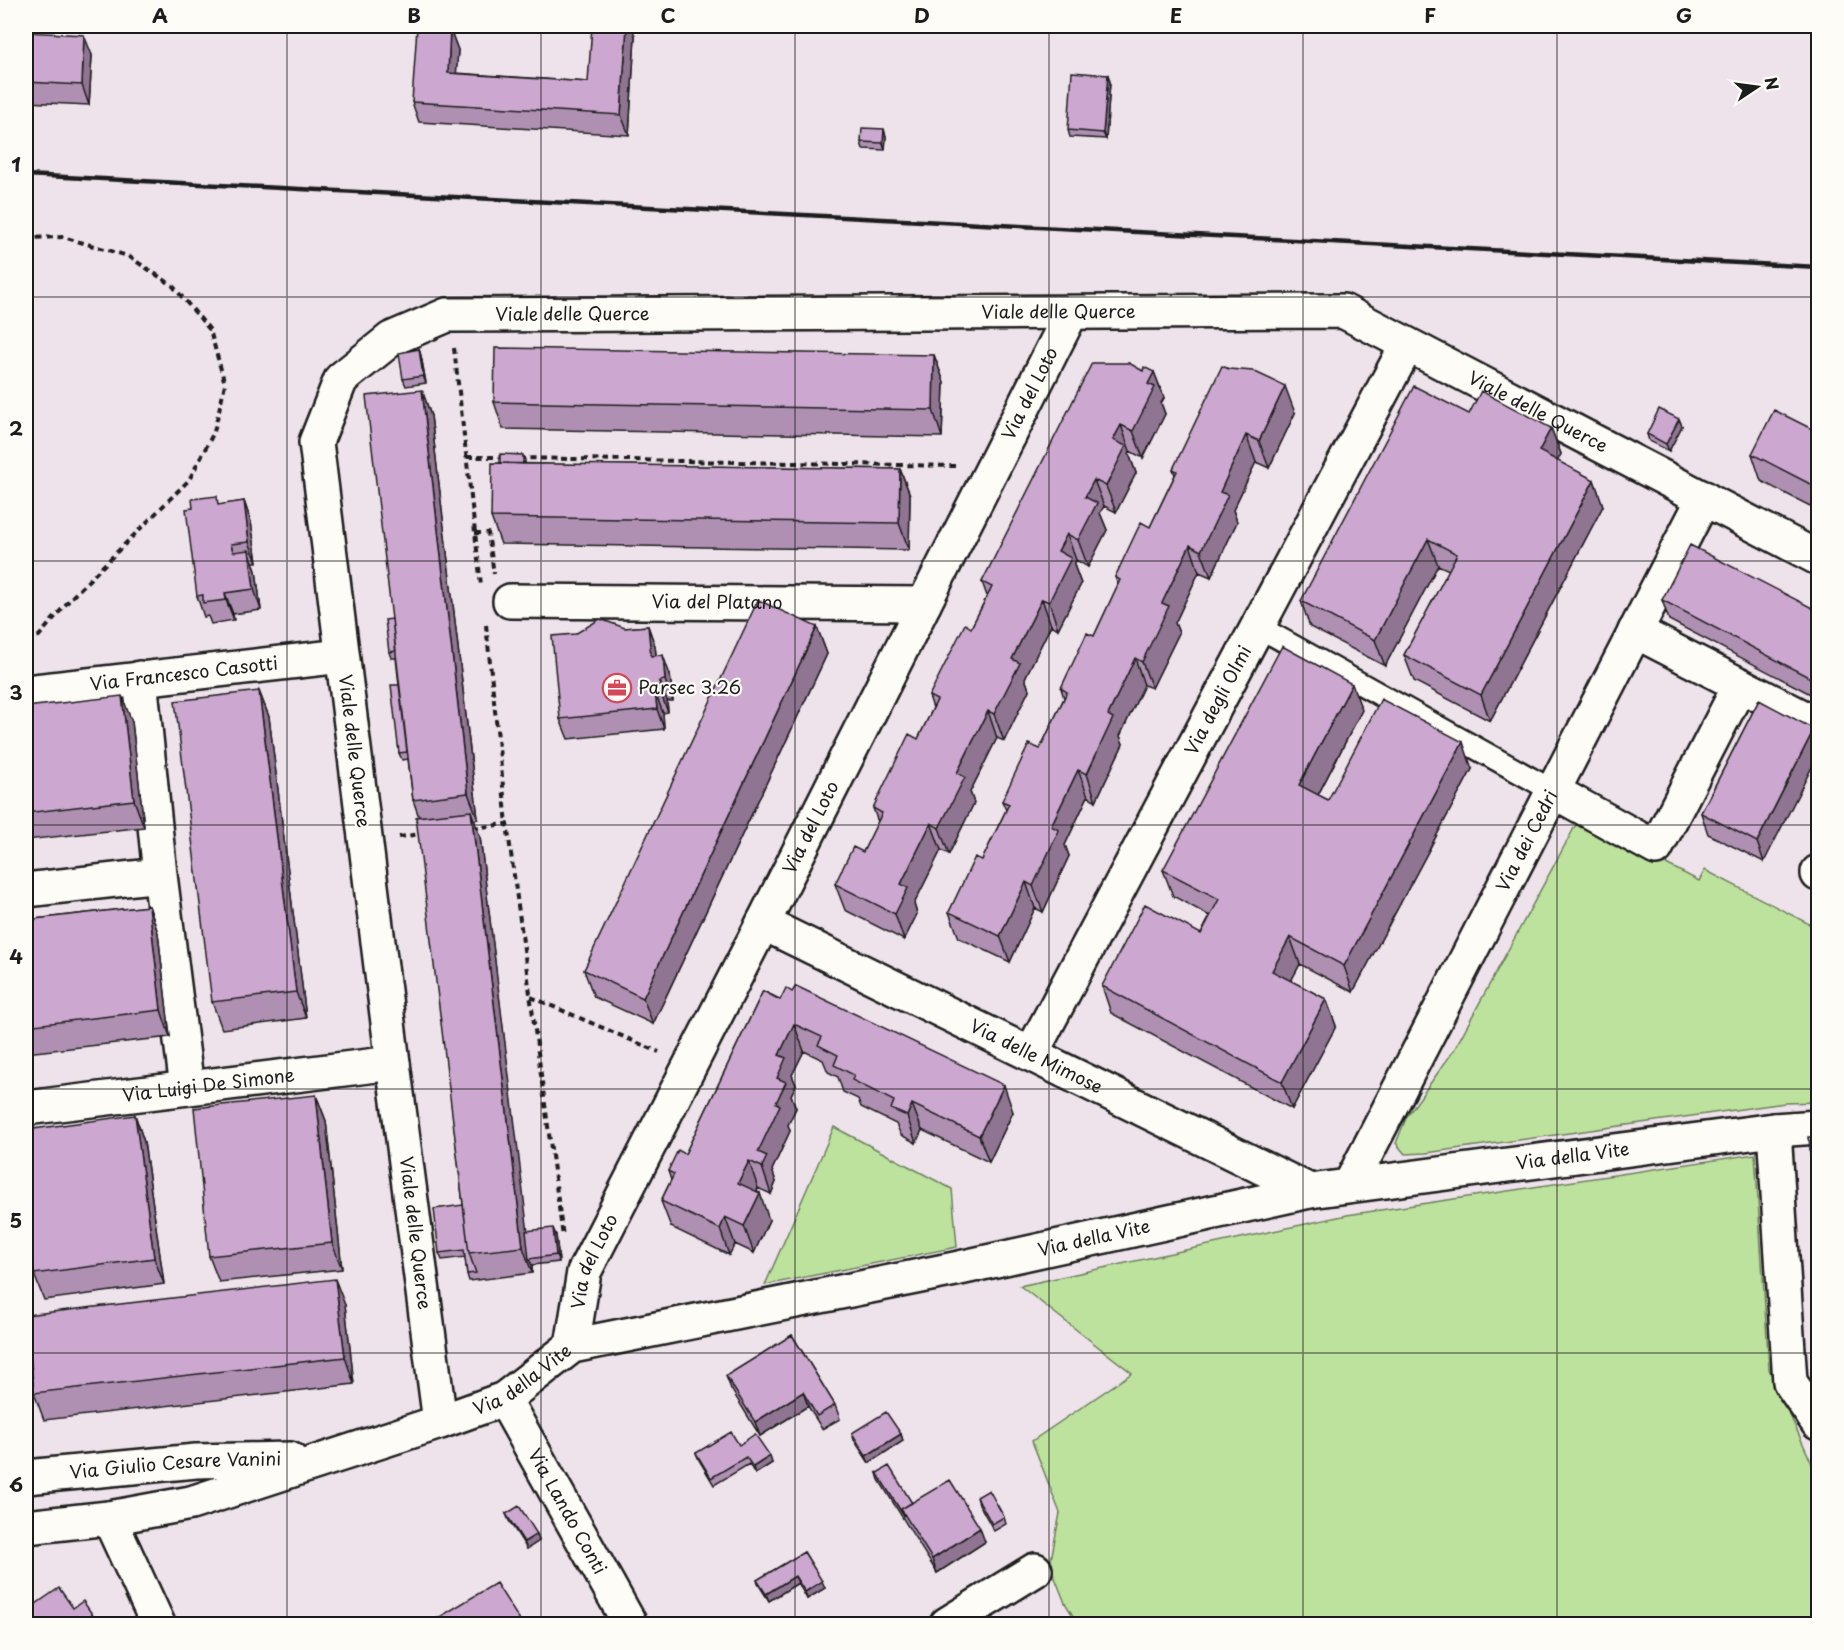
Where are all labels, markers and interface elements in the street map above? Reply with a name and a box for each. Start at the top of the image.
text: A [152,0,168,30]
text: B [407,0,421,30]
text: C [660,0,676,30]
text: D [914,0,930,30]
text: E [1170,0,1182,30]
text: F [1424,0,1436,30]
text: G [1676,0,1692,30]
north arrow [1727,57,1787,117]
text: N [1759,75,1786,92]
text: 1 [11,149,21,179]
street label: Viale delle Querce [981,297,1136,325]
street label: Viale delle Querce [495,299,650,327]
street label: Via del Loto [994,342,1064,444]
street label: Viale delle Querce [1464,363,1613,459]
text: 2 [9,413,23,443]
street label: Via del Platano [651,587,783,615]
street label: Via degli Olmi [1177,640,1257,760]
street label: Via Francesco Casotti [88,648,279,697]
office icon: Parsec 3.26 [601,672,633,704]
street label: Viale delle Querce [333,673,378,829]
place label: Parsec 3.26 [638,673,741,700]
text: 3 [9,677,23,707]
street label: Via del Loto [775,776,845,878]
street label: Via dei Cedri [1488,785,1563,896]
text: 4 [9,941,23,971]
street label: Via delle Mimose [966,1011,1108,1099]
street label: Via Luigi De Simone [121,1060,296,1108]
street label: Via della Vite [1514,1134,1631,1176]
street label: Viale delle Querce [394,1155,439,1311]
text: 5 [10,1205,22,1235]
street label: Via del Loto [563,1209,624,1311]
street label: Via della Vite [1035,1212,1152,1262]
street label: Via della Vite [469,1337,576,1421]
street label: Via Lando Conti [522,1443,614,1579]
street label: Via Giulio Cesare Vanini [68,1444,282,1485]
text: 6 [9,1469,23,1499]

